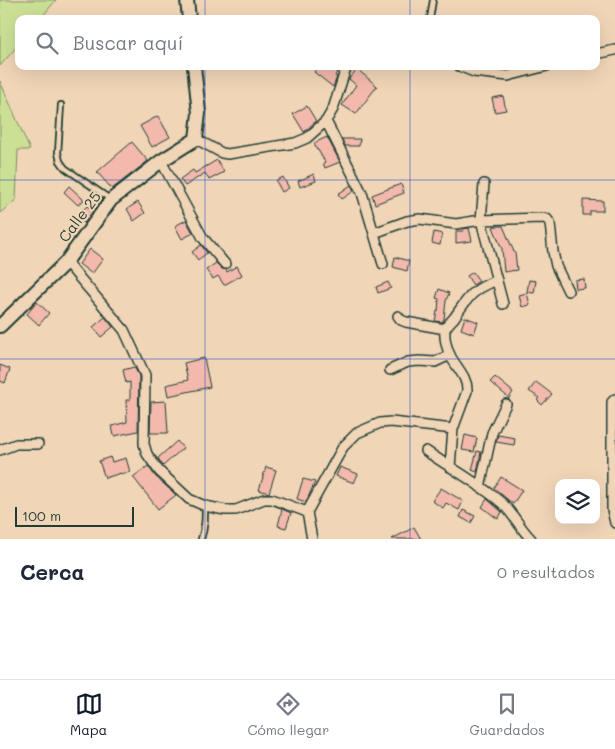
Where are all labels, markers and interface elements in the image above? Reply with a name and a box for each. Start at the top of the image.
search box [15,15,600,70]
icon: search [33,29,61,57]
text: Buscar aquí [73,30,183,55]
street label: Calle 25 [54,187,105,246]
map controls [555,479,600,524]
button: layers [555,479,600,524]
scale bar [15,504,134,527]
text: 100 m [22,506,61,525]
text: Cerca [20,558,85,585]
text: 0 resultados [497,561,595,582]
tab: Mapa [70,690,107,739]
tab: Cómo llegar [248,690,329,739]
tab: Guardados [470,690,545,739]

